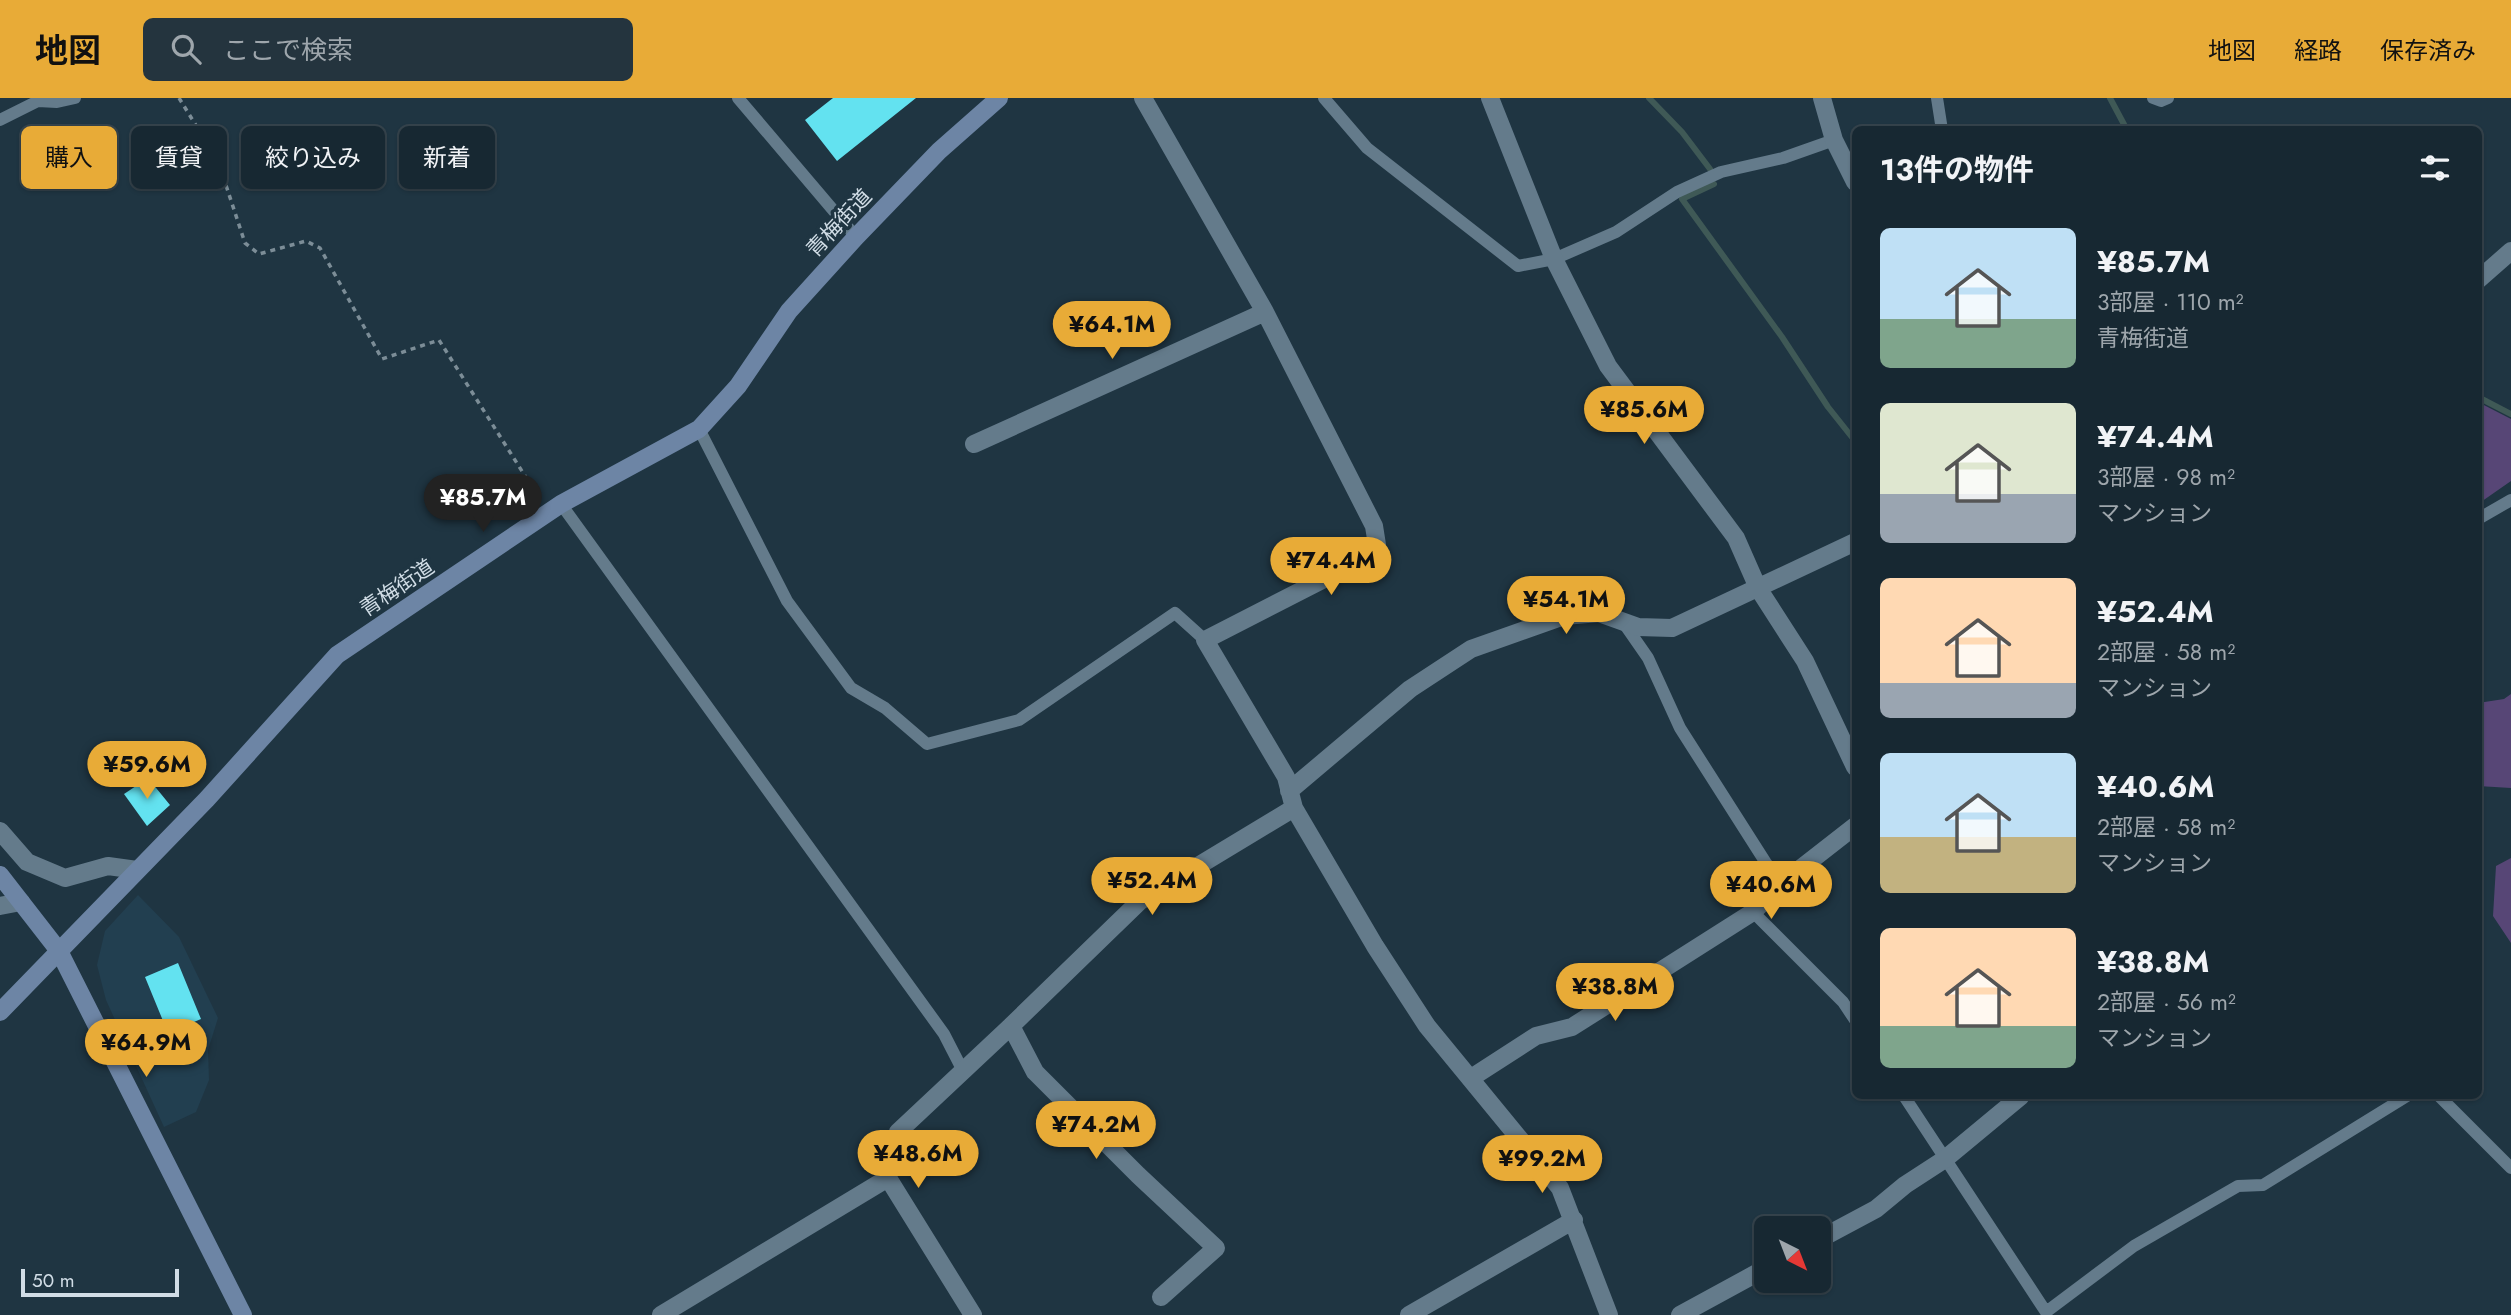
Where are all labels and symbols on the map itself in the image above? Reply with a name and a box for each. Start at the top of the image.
street label: 青梅街道 [799,182,879,264]
pin: ¥64.1M [1055,302,1169,361]
pin: ¥85.6M [1587,386,1701,446]
pin: ¥85.7M [426,474,540,534]
pin: ¥74.4M [1274,538,1388,597]
street label: 青梅街道 [354,552,440,624]
pin: ¥54.1M [1509,576,1623,636]
pin: ¥59.6M [90,742,204,801]
pin: ¥52.4M [1095,858,1209,917]
pin: ¥40.6M [1714,862,1828,921]
pin: ¥38.8M [1558,964,1672,1023]
pin: ¥64.9M [89,1020,203,1079]
pin: ¥74.2M [1039,1102,1153,1161]
pin: ¥48.6M [861,1130,975,1190]
pin: ¥99.2M [1485,1136,1599,1195]
north arrow [1754,1216,1830,1293]
scale bar [21,1266,178,1298]

